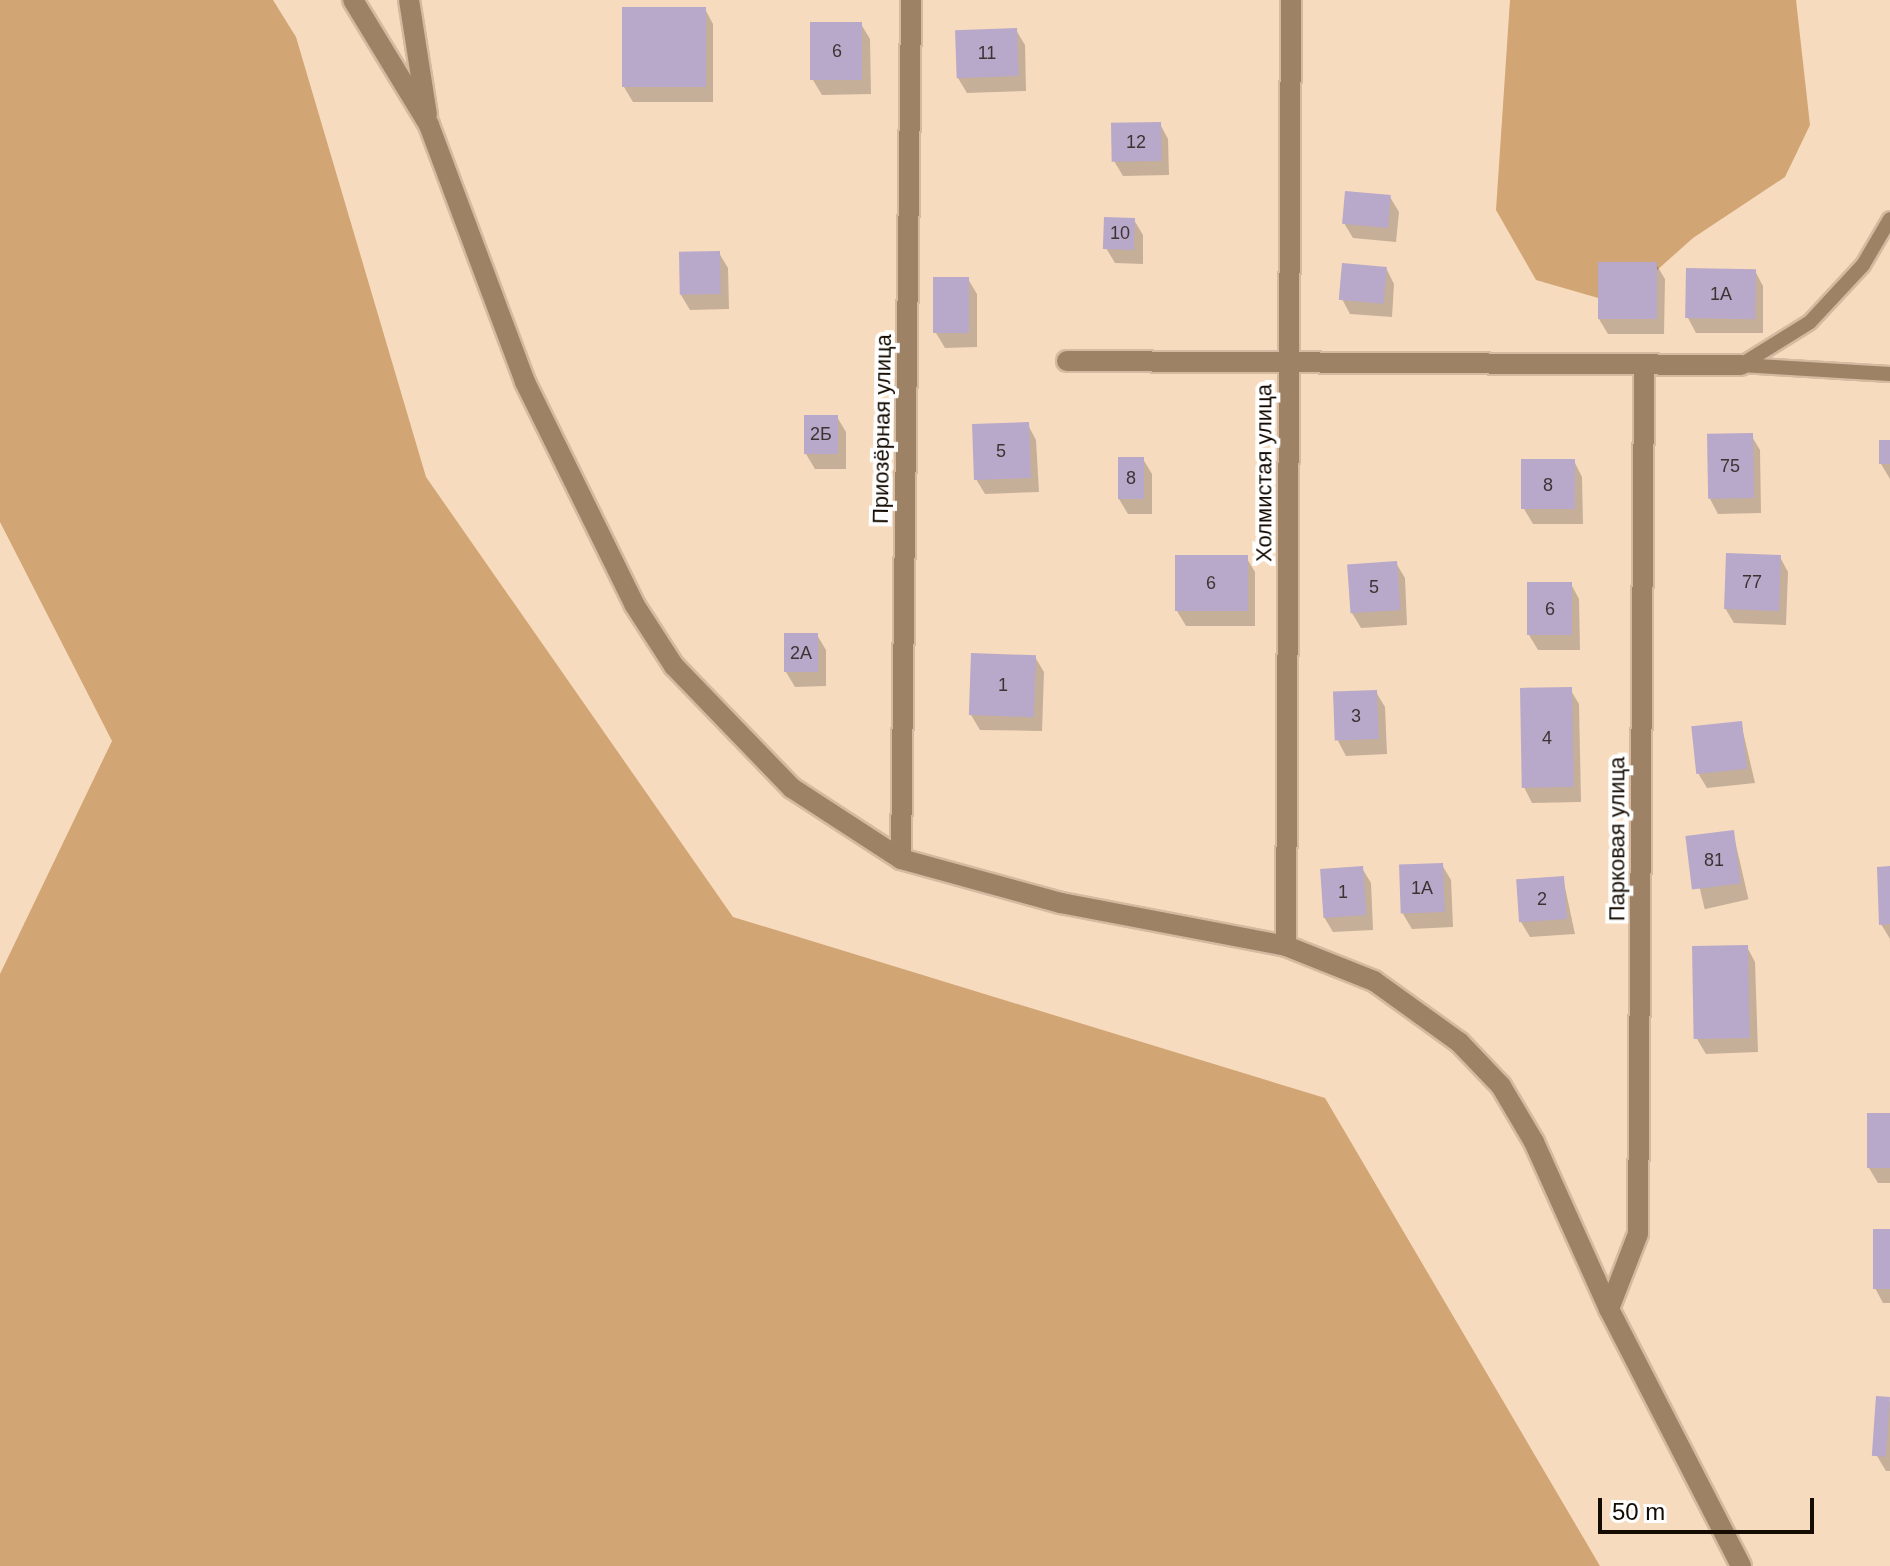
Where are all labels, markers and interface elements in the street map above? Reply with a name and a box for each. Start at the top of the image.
house number: 6 [832,40,842,62]
house number: 11 [978,42,996,64]
house number: 12 [1126,131,1146,153]
house number: 10 [1110,222,1130,244]
house number: 1А [1710,283,1732,305]
street label: Приозёрная улица [867,334,897,524]
street label: Холмистая улица [1251,384,1277,562]
house number: 2Б [810,423,832,445]
house number: 5 [996,440,1006,462]
house number: 75 [1720,455,1740,477]
house number: 8 [1126,467,1136,489]
house number: 8 [1543,474,1553,496]
house number: 77 [1742,571,1762,593]
house number: 6 [1206,572,1216,594]
house number: 5 [1369,576,1379,598]
house number: 6 [1545,598,1555,620]
house number: 2А [790,642,812,664]
house number: 1 [998,674,1008,696]
house number: 3 [1351,705,1361,727]
house number: 4 [1542,727,1552,749]
street label: Парковая улица [1604,757,1630,921]
house number: 81 [1704,849,1724,871]
house number: 1А [1411,877,1433,899]
house number: 1 [1338,881,1348,903]
house number: 2 [1537,888,1547,910]
scale bar [1602,1482,1818,1532]
text: 50 m [1612,1498,1665,1525]

